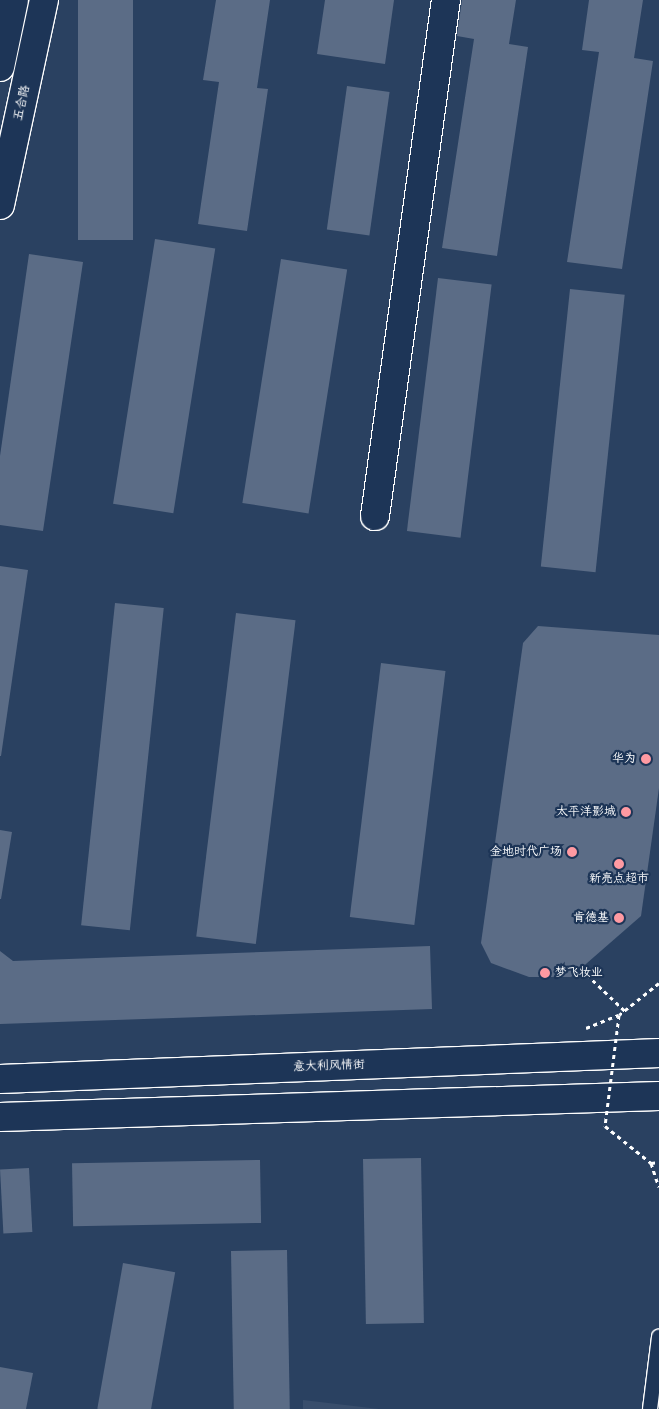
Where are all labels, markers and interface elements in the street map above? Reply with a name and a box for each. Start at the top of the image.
street label: 五合路 [11,84,33,122]
place label: 华为 [612,752,636,766]
marker: 华为 [640,753,652,765]
place label: 太平洋影城 [556,805,616,819]
marker: 太平洋影城 [620,806,632,818]
place label: 金地时代广场 [490,845,562,859]
marker: 金地时代广场 [566,846,578,858]
marker: 新亮点超市 [613,858,625,870]
place label: 新亮点超市 [589,872,649,886]
place label: 肯德基 [573,911,609,925]
marker: 肯德基 [613,912,625,924]
place label: 梦飞妆业 [555,966,603,980]
marker: 梦飞妆业 [539,967,551,979]
street label: 意大利风情街 [293,1058,365,1074]

